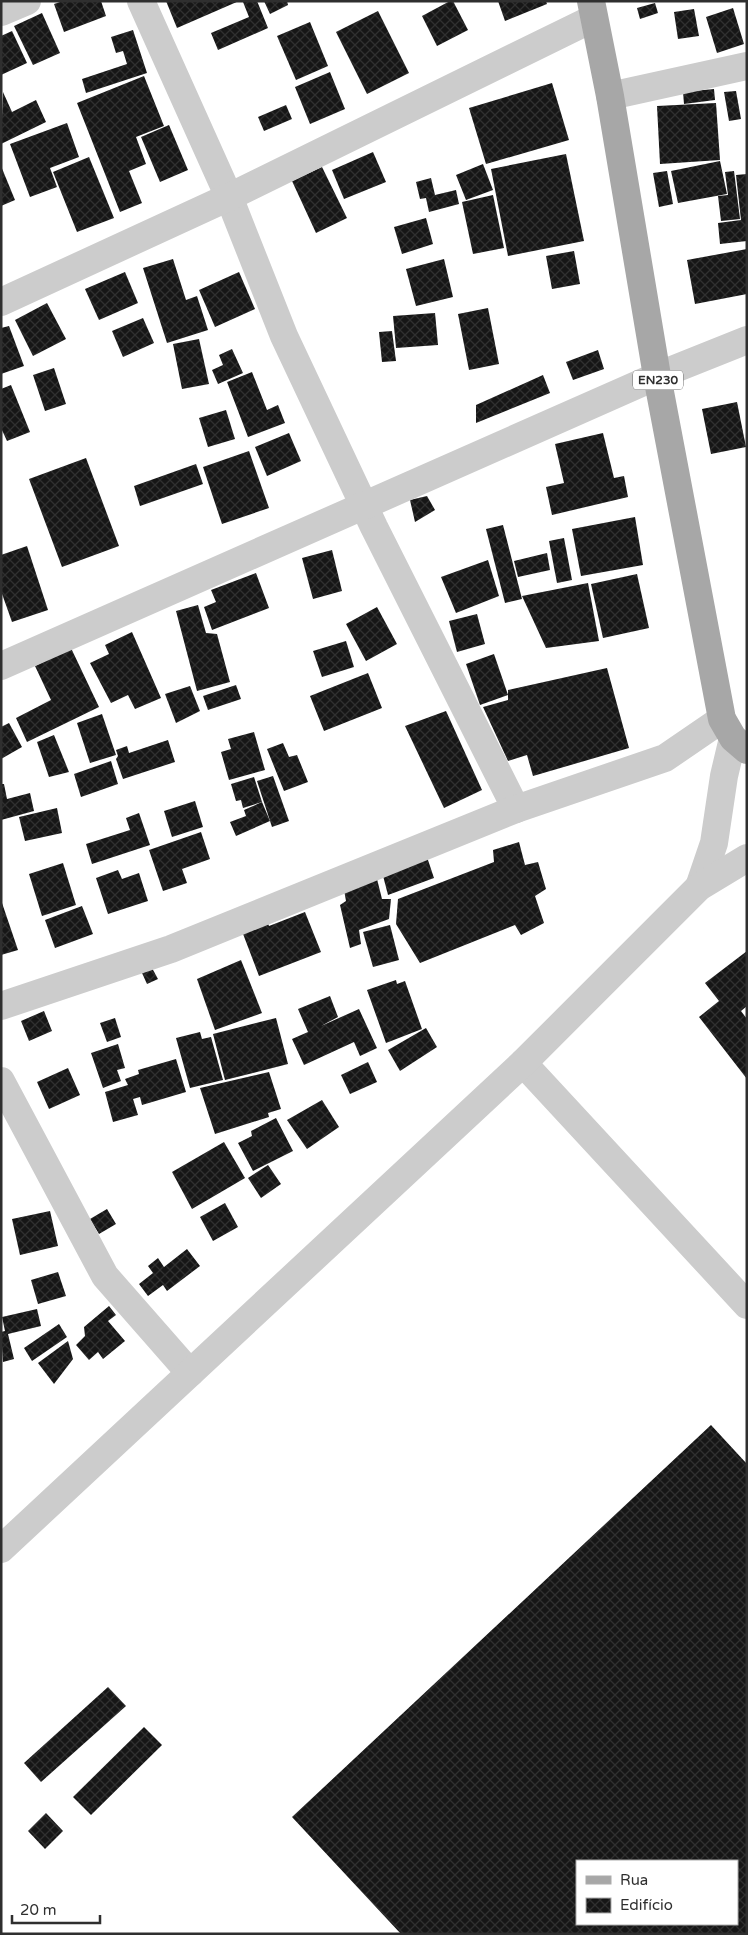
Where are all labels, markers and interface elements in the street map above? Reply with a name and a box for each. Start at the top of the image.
road number: EN230 [633,370,683,390]
legend [576,1860,738,1925]
text: Rua [620,1871,648,1889]
scale bar [12,1892,100,1924]
text: Edifício [620,1896,673,1914]
text: 20 m [20,1901,57,1919]

